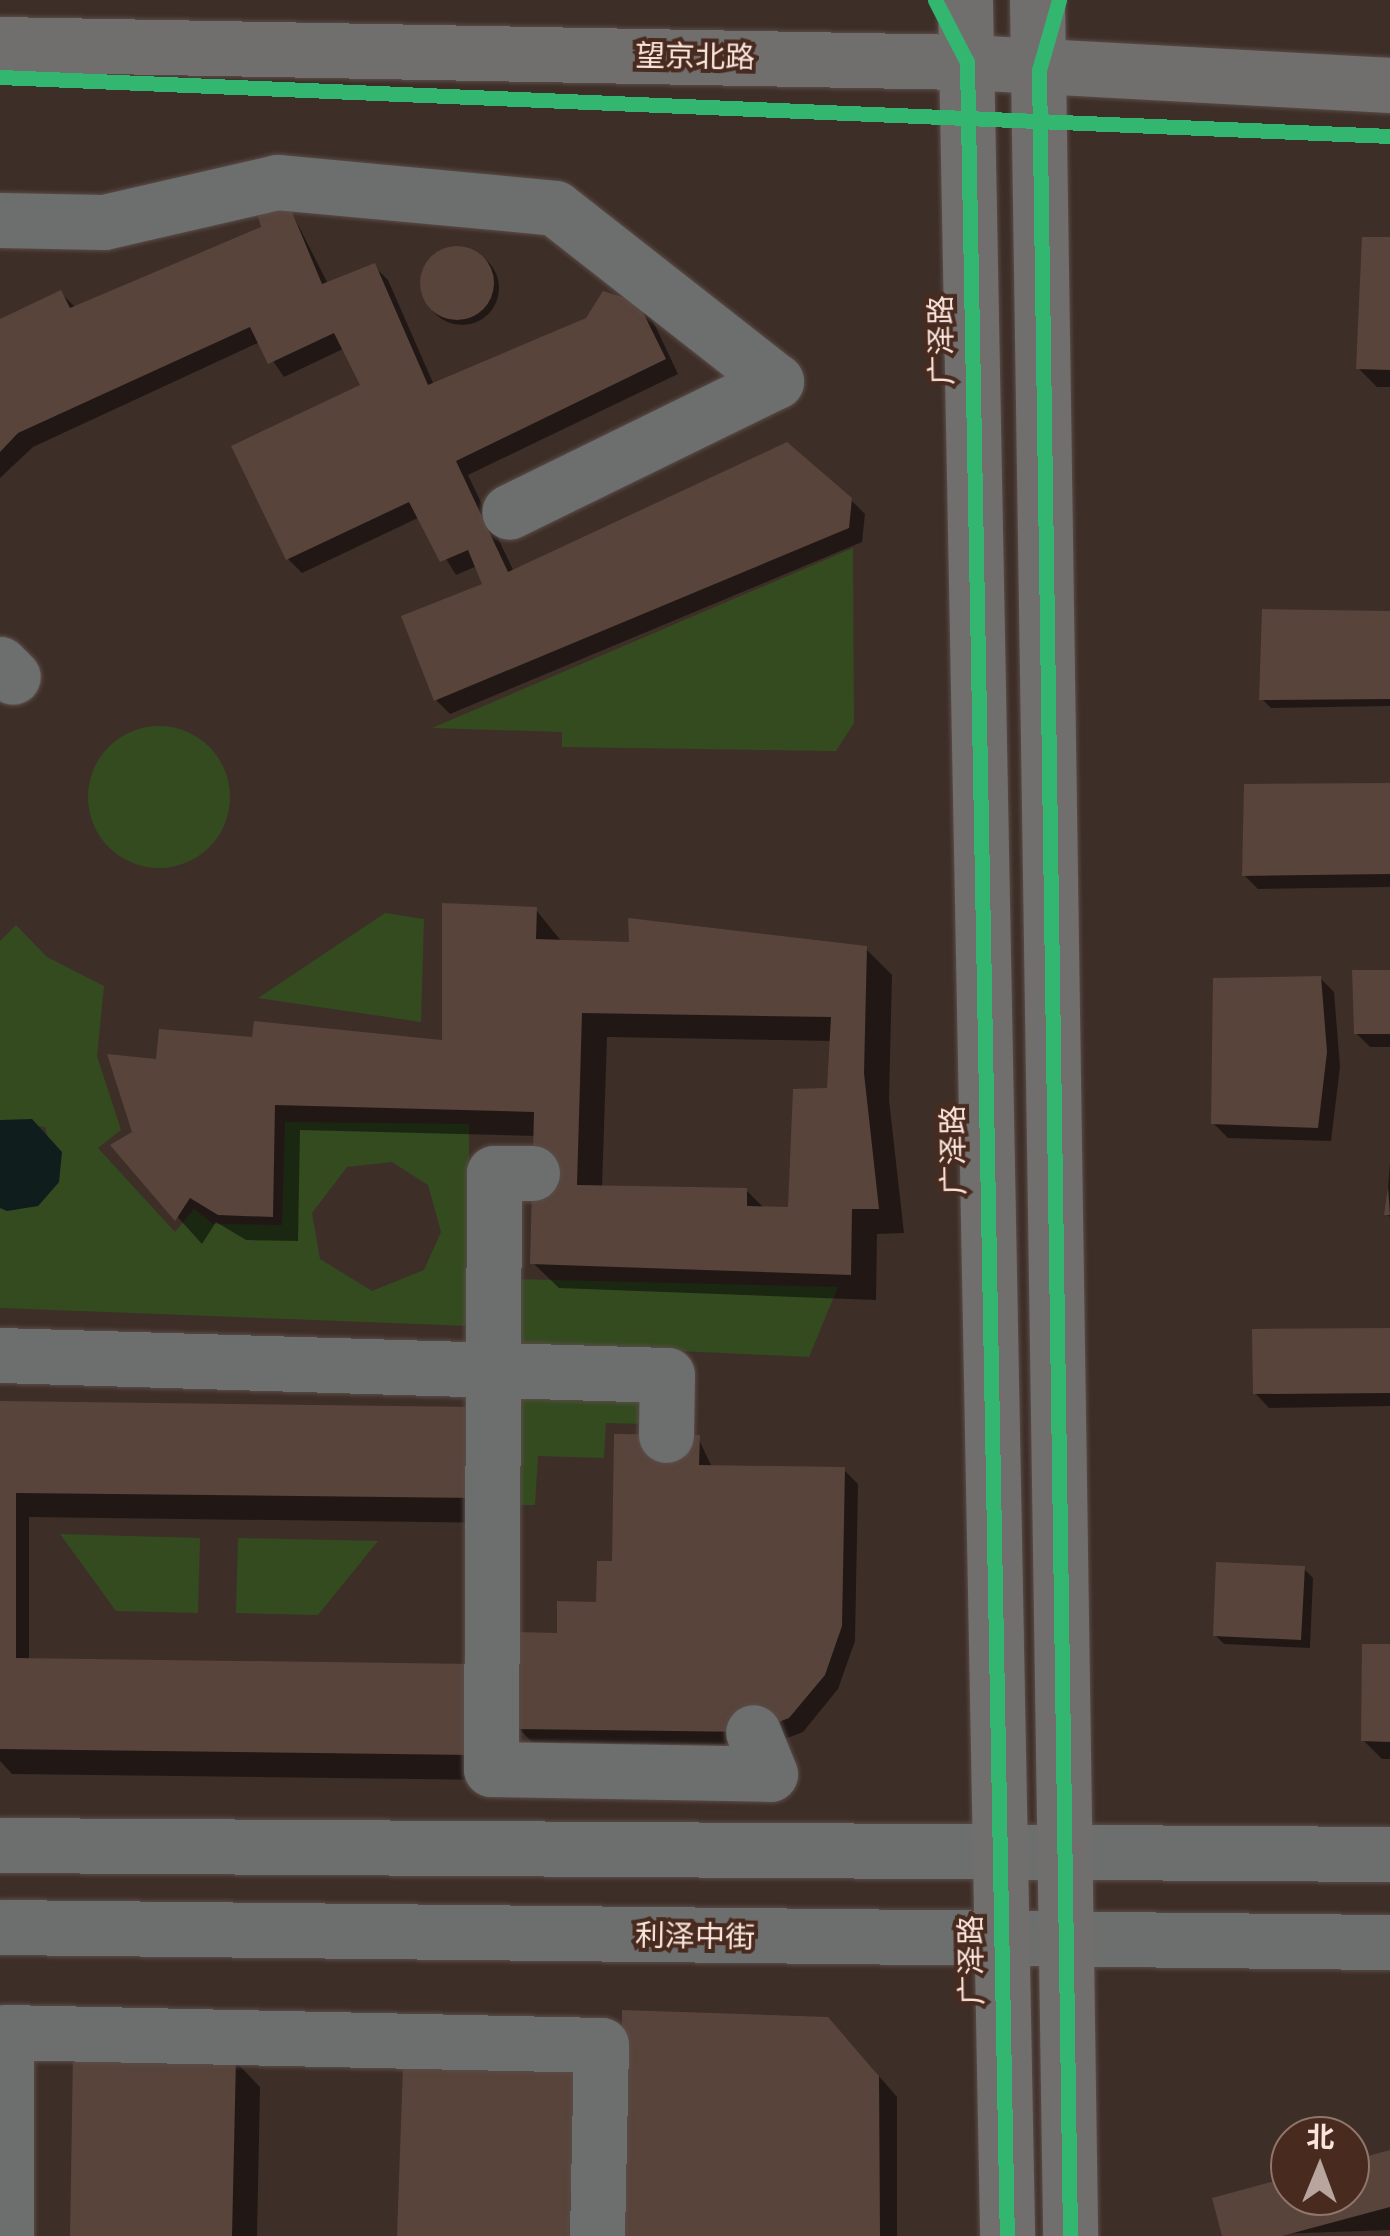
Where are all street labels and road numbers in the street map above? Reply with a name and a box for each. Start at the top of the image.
street label: 望京北路 [635,38,755,76]
street label: 广泽路 [923,295,961,385]
street label: 广泽路 [935,1105,973,1195]
street label: 广泽路 [953,1915,991,2005]
street label: 利泽中街 [635,1918,755,1956]

